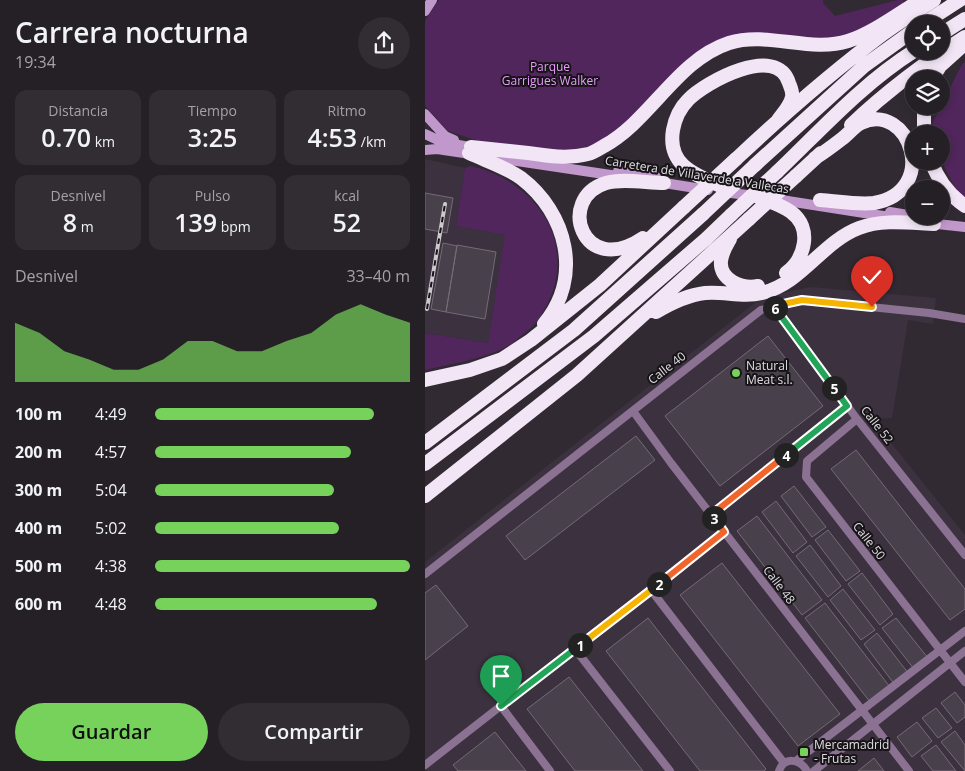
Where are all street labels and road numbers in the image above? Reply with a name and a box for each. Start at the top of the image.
street label: Carretera de Villaverde a Vallecas [604,152,791,197]
street label: Calle 40 [644,347,689,388]
street label: Calle 52 [857,402,898,447]
street label: Calle 50 [849,518,890,563]
street label: Calle 48 [759,562,799,607]

